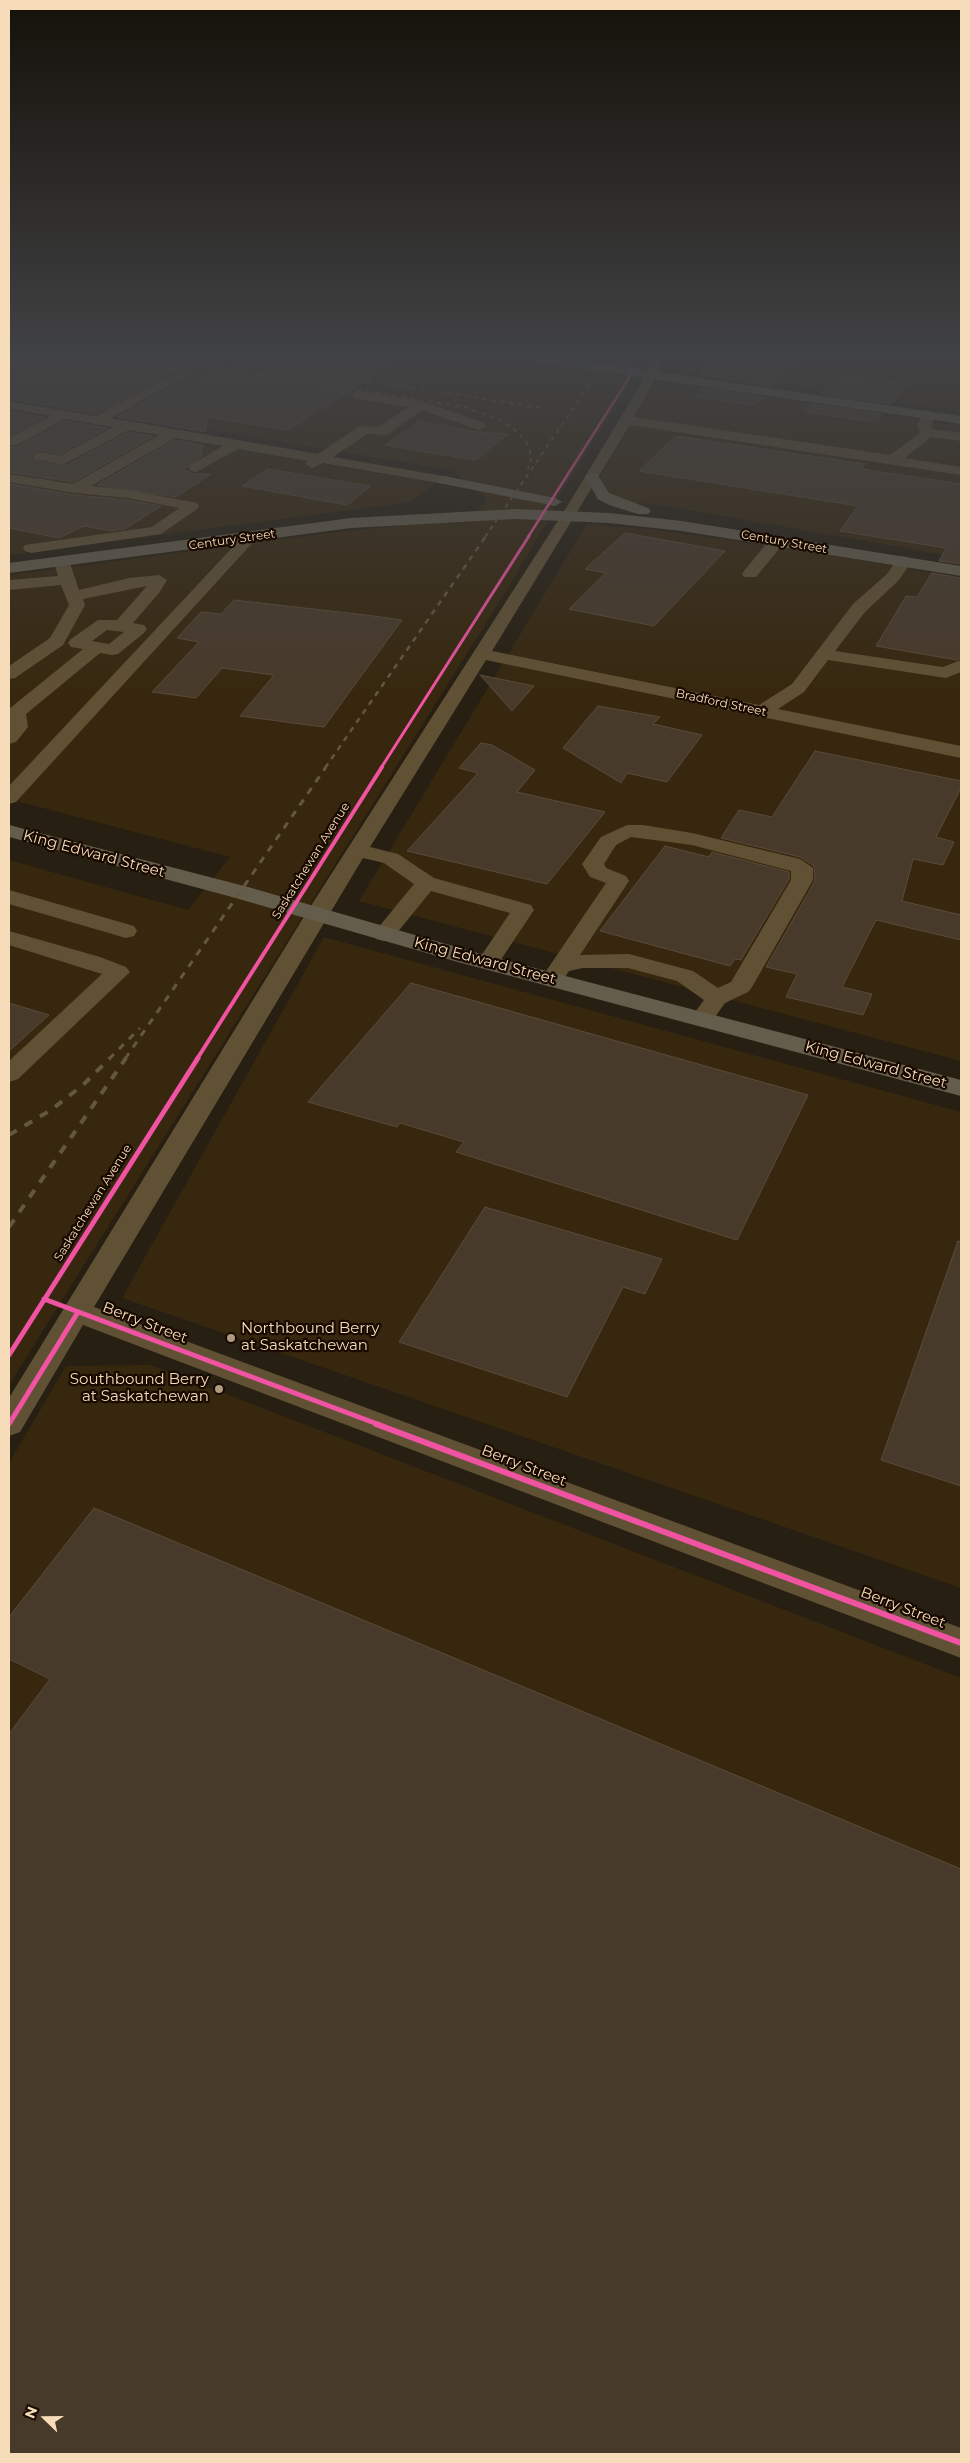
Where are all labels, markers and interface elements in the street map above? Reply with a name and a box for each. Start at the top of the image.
street label: Century Street [188,527,276,553]
street label: Century Street [740,527,828,557]
street label: Bradford Street [674,686,768,720]
street label: Saskatchewan Avenue [269,800,353,922]
street label: King Edward Street [21,826,167,882]
street label: King Edward Street [412,933,558,989]
street label: King Edward Street [803,1037,949,1093]
street label: Saskatchewan Avenue [51,1142,135,1264]
street label: Berry Street [100,1299,190,1347]
place label: Northbound Berry at Saskatchewan [241,1320,379,1355]
marker: Northbound Berry at Saskatchewan [225,1332,237,1344]
place label: Southbound Berry at Saskatchewan [70,1371,209,1406]
marker: Southbound Berry at Saskatchewan [213,1383,225,1395]
street label: Berry Street [479,1442,569,1490]
street label: Berry Street [858,1584,948,1632]
north arrow [20,2393,70,2443]
text: N [21,2404,42,2421]

